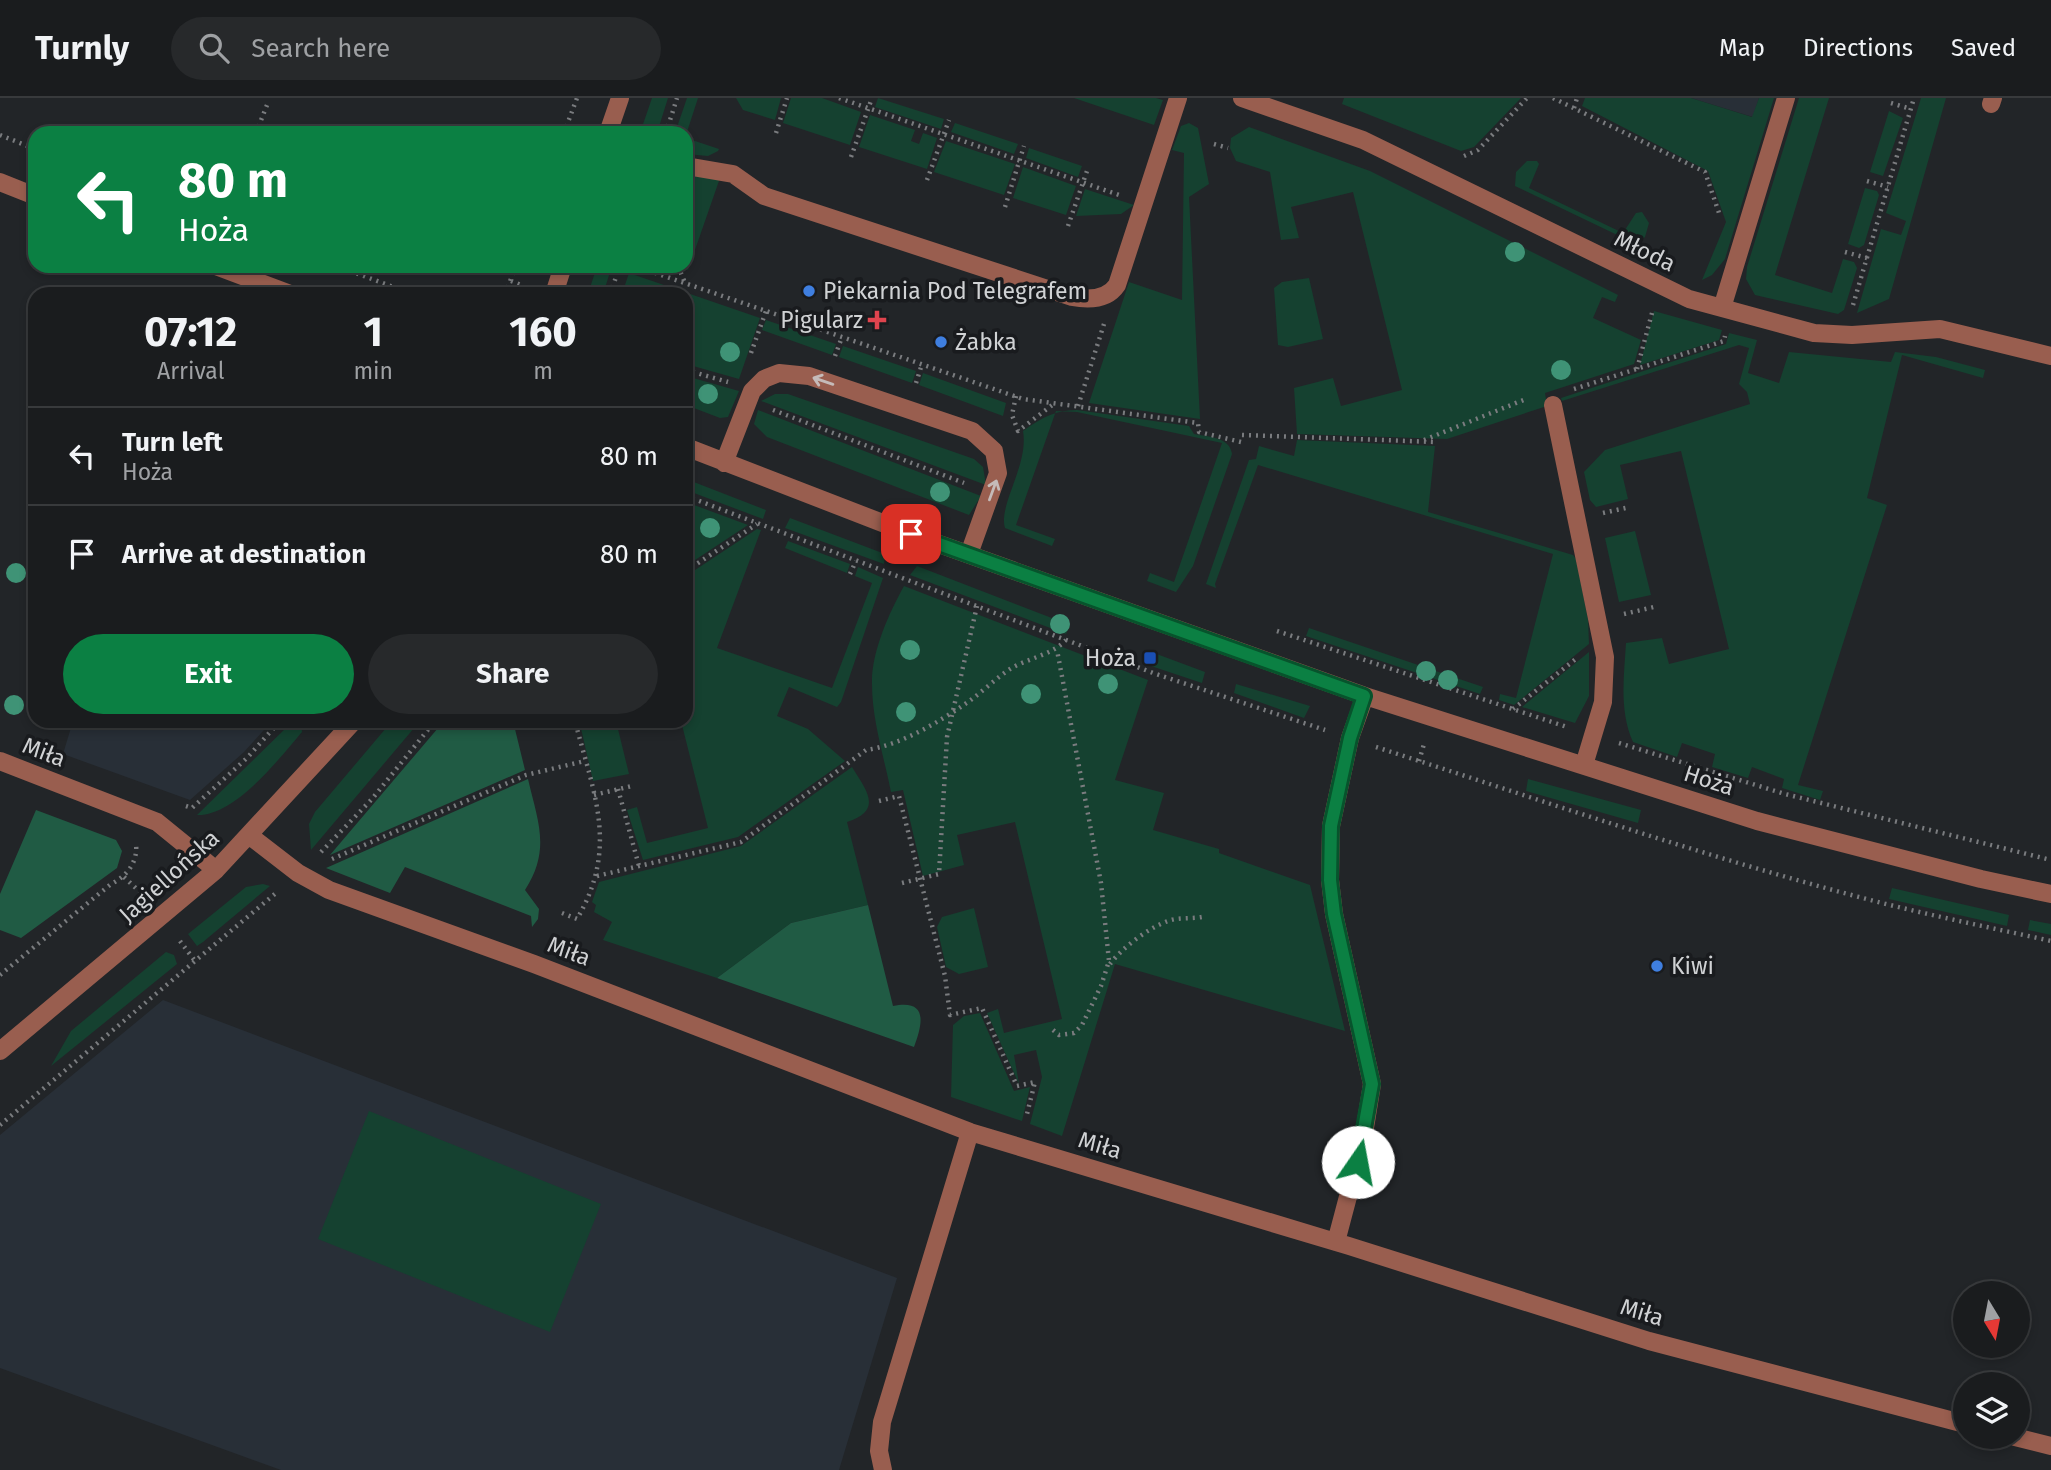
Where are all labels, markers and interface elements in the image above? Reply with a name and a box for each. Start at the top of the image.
search box [171,17,661,80]
text: Turnly [35,28,129,68]
icon: search [195,29,233,67]
text: Search here [251,33,390,64]
text: Map [1719,34,1765,62]
text: Directions [1803,34,1913,62]
text: Saved [1951,34,2016,62]
text: 80 m [178,151,288,210]
icon: left [63,154,154,245]
text: Hoża [178,211,249,249]
street label: Młoda [1610,224,1680,278]
place label: Piekarnia Pod Telegrafem [823,277,1087,305]
marker: Piekarnia Pod Telegrafem [801,283,817,299]
place label: Pigularz [780,306,863,334]
text: 07:12 [144,307,237,357]
text: 1 [364,307,383,357]
text: 160 [509,307,577,357]
marker: Pigularz [869,312,885,328]
place label: Żabka [955,328,1017,356]
marker: Żabka [933,334,949,350]
text: Arrival [157,357,224,385]
text: min [353,357,393,385]
text: m [533,357,553,385]
one-way arrow [813,373,835,386]
text: Turn left [122,427,223,458]
icon: left [63,437,101,475]
text: 80 m [600,441,658,472]
text: Hoża [122,458,173,486]
one-way arrow [988,479,1000,501]
pin [881,504,941,564]
icon: arrive [892,515,930,553]
icon: arrive [63,535,101,573]
text: Arrive at destination [122,539,366,570]
text: 80 m [600,539,658,570]
button: Exit [63,634,354,714]
button: Share [368,634,658,714]
place label: Hoża [1085,644,1136,672]
marker: Hoża [1142,650,1158,666]
street label: Miła [19,731,69,773]
street label: Hoża [1680,759,1738,801]
street label: Jagiellońska [113,824,225,928]
street label: Miła [544,930,594,972]
place label: Kiwi [1671,952,1714,980]
marker: Kiwi [1649,958,1665,974]
street label: Miła [1075,1125,1125,1165]
position arrow [1321,1125,1395,1199]
north arrow [1953,1281,2030,1358]
map controls [1953,1281,2030,1449]
street label: Miła [1617,1292,1667,1332]
button: layers [1953,1372,2030,1449]

